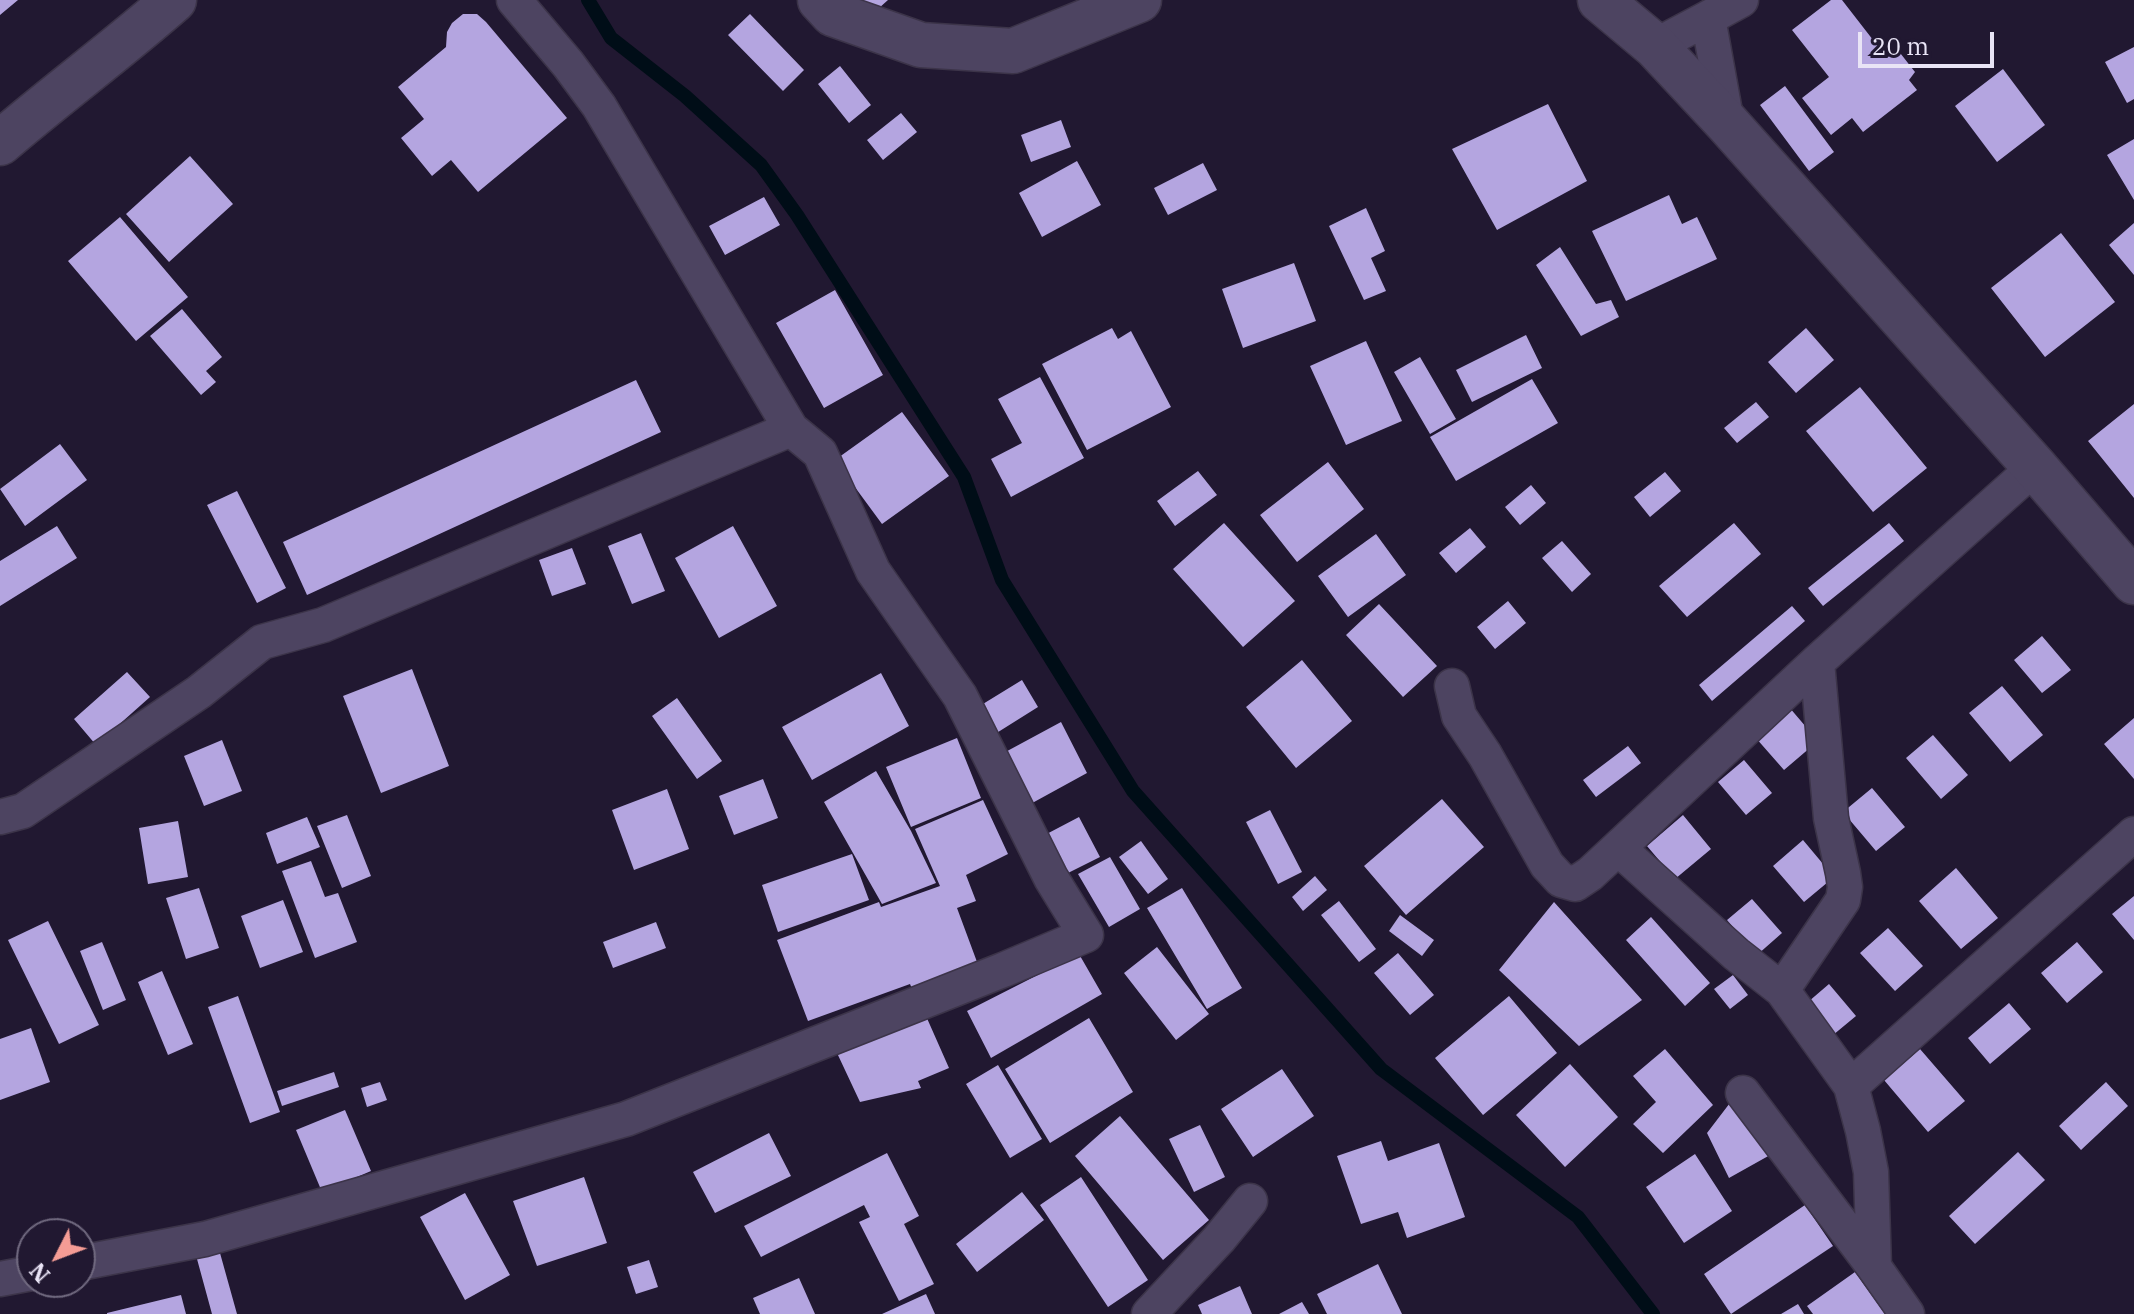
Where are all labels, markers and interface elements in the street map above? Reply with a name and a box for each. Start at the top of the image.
scale bar [1862,16,1998,66]
text: 20 m [1872,30,1929,62]
north arrow [16,1218,96,1298]
text: N [23,1257,56,1289]

